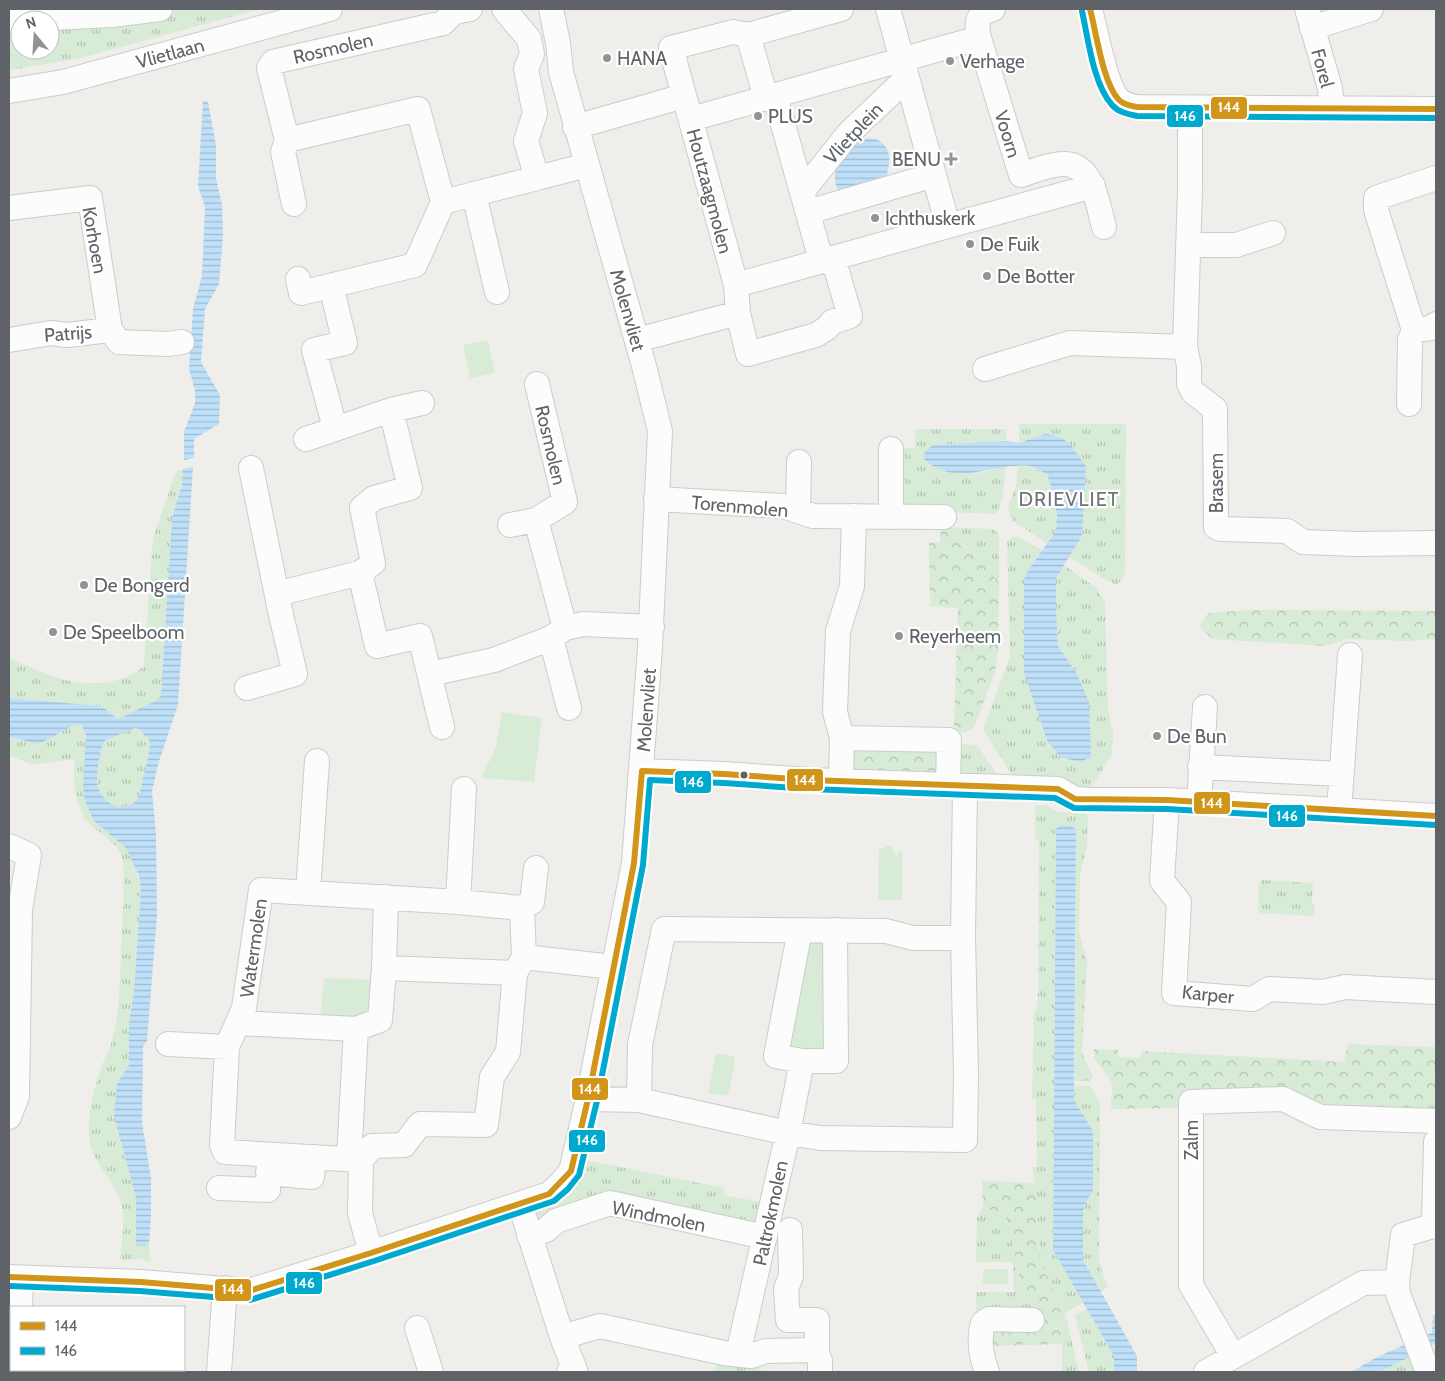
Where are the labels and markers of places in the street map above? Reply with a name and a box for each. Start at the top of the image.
place label: HANA [617,47,667,70]
place label: Verhage [960,50,1025,73]
marker: HANA [601,52,613,64]
marker: Verhage [944,55,956,67]
place label: PLUS [768,105,813,128]
marker: PLUS [752,110,764,122]
place label: BENU [892,148,941,171]
marker: BENU [945,153,957,165]
place label: Ichthuskerk [885,207,976,230]
marker: Ichthuskerk [869,212,881,224]
place label: De Fuik [980,233,1040,256]
marker: De Fuik [964,238,976,250]
place label: De Botter [997,265,1075,288]
marker: De Botter [981,270,993,282]
place label: De Bongerd [94,574,190,597]
marker: De Bongerd [78,579,90,591]
place label: De Speelboom [63,621,184,644]
place label: Reyerheem [909,625,1001,648]
marker: De Speelboom [47,626,59,638]
marker: Reyerheem [893,630,905,642]
place label: De Bun [1167,725,1227,748]
marker: De Bun [1151,730,1163,742]
unlabelled marker [739,770,749,780]

